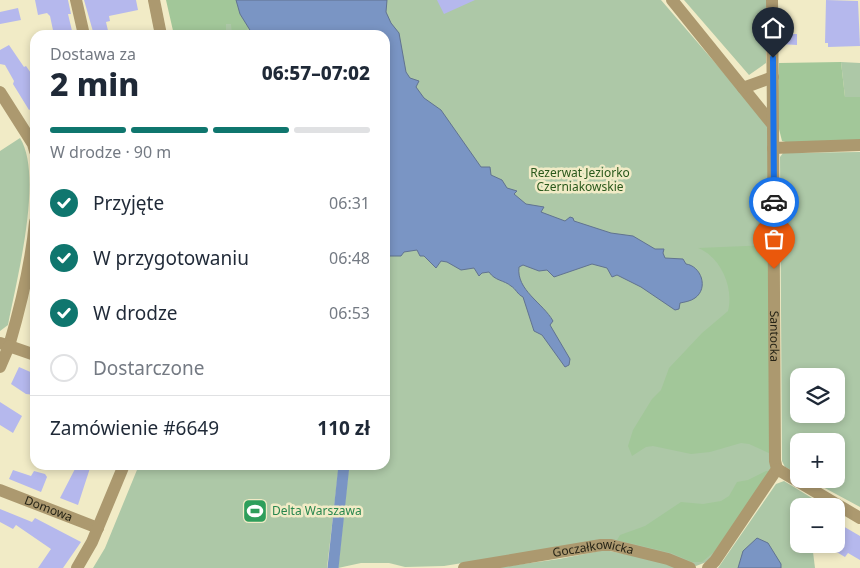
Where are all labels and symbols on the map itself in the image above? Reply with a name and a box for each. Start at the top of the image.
pin [752,7,794,58]
park label: Rezerwat Jeziorko Czerniakowskie [530,164,630,195]
courier [749,177,799,227]
pin [753,218,795,269]
street label: Santocka [766,311,783,362]
street label: Domowa [22,491,75,525]
sports icon: Delta Warszawa [242,498,268,524]
place label: Delta Warszawa [272,502,362,519]
street label: Goczałkowicka [551,536,636,561]

